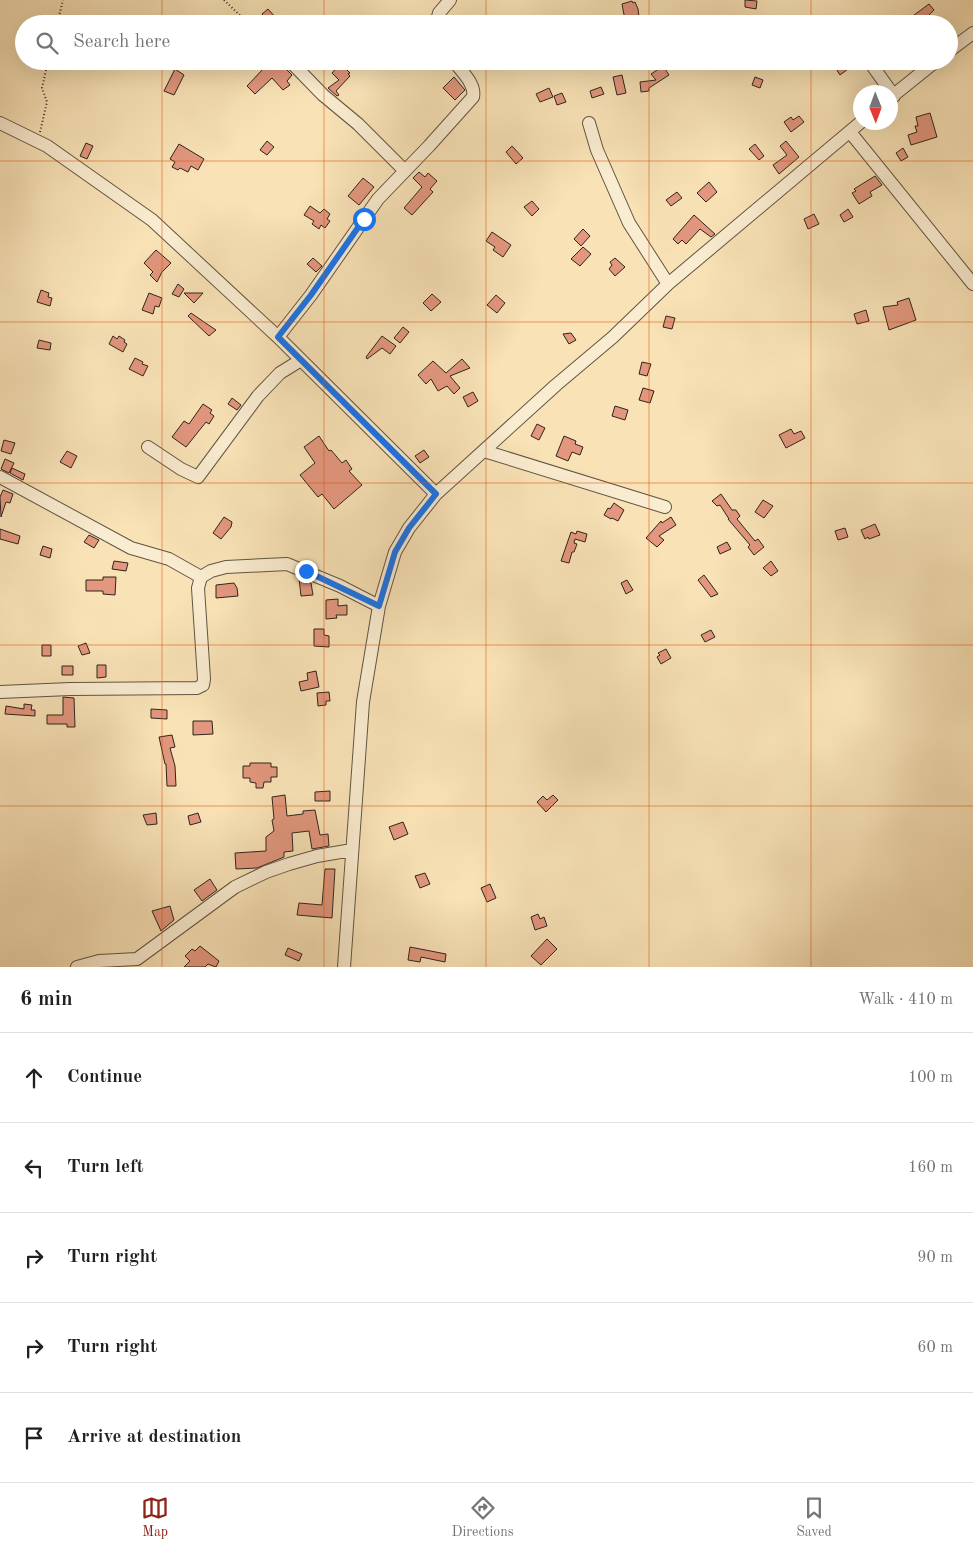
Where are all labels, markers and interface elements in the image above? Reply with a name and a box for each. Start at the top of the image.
search box [15,15,958,70]
icon: search [33,29,61,57]
text: Search here [73,33,170,52]
north arrow [853,85,898,130]
route start [353,208,376,231]
route end [295,560,318,583]
text: 6 min [20,989,73,1010]
text: Walk · 410 m [858,992,953,1008]
icon: ahead [20,1064,48,1092]
text: Continue [67,1068,142,1087]
text: 100 m [908,1070,953,1086]
icon: left [20,1154,48,1182]
text: Turn left [67,1158,144,1177]
text: 160 m [908,1160,953,1176]
icon: right [20,1244,48,1272]
text: Turn right [67,1248,157,1267]
text: 90 m [917,1250,953,1266]
icon: right [20,1334,48,1362]
text: Turn right [67,1338,157,1357]
text: 60 m [917,1340,953,1356]
icon: arrive [20,1424,48,1452]
text: Arrive at destination [67,1428,241,1447]
tab: Map [141,1494,169,1541]
tab: Directions [452,1494,514,1541]
tab: Saved [796,1494,832,1541]

